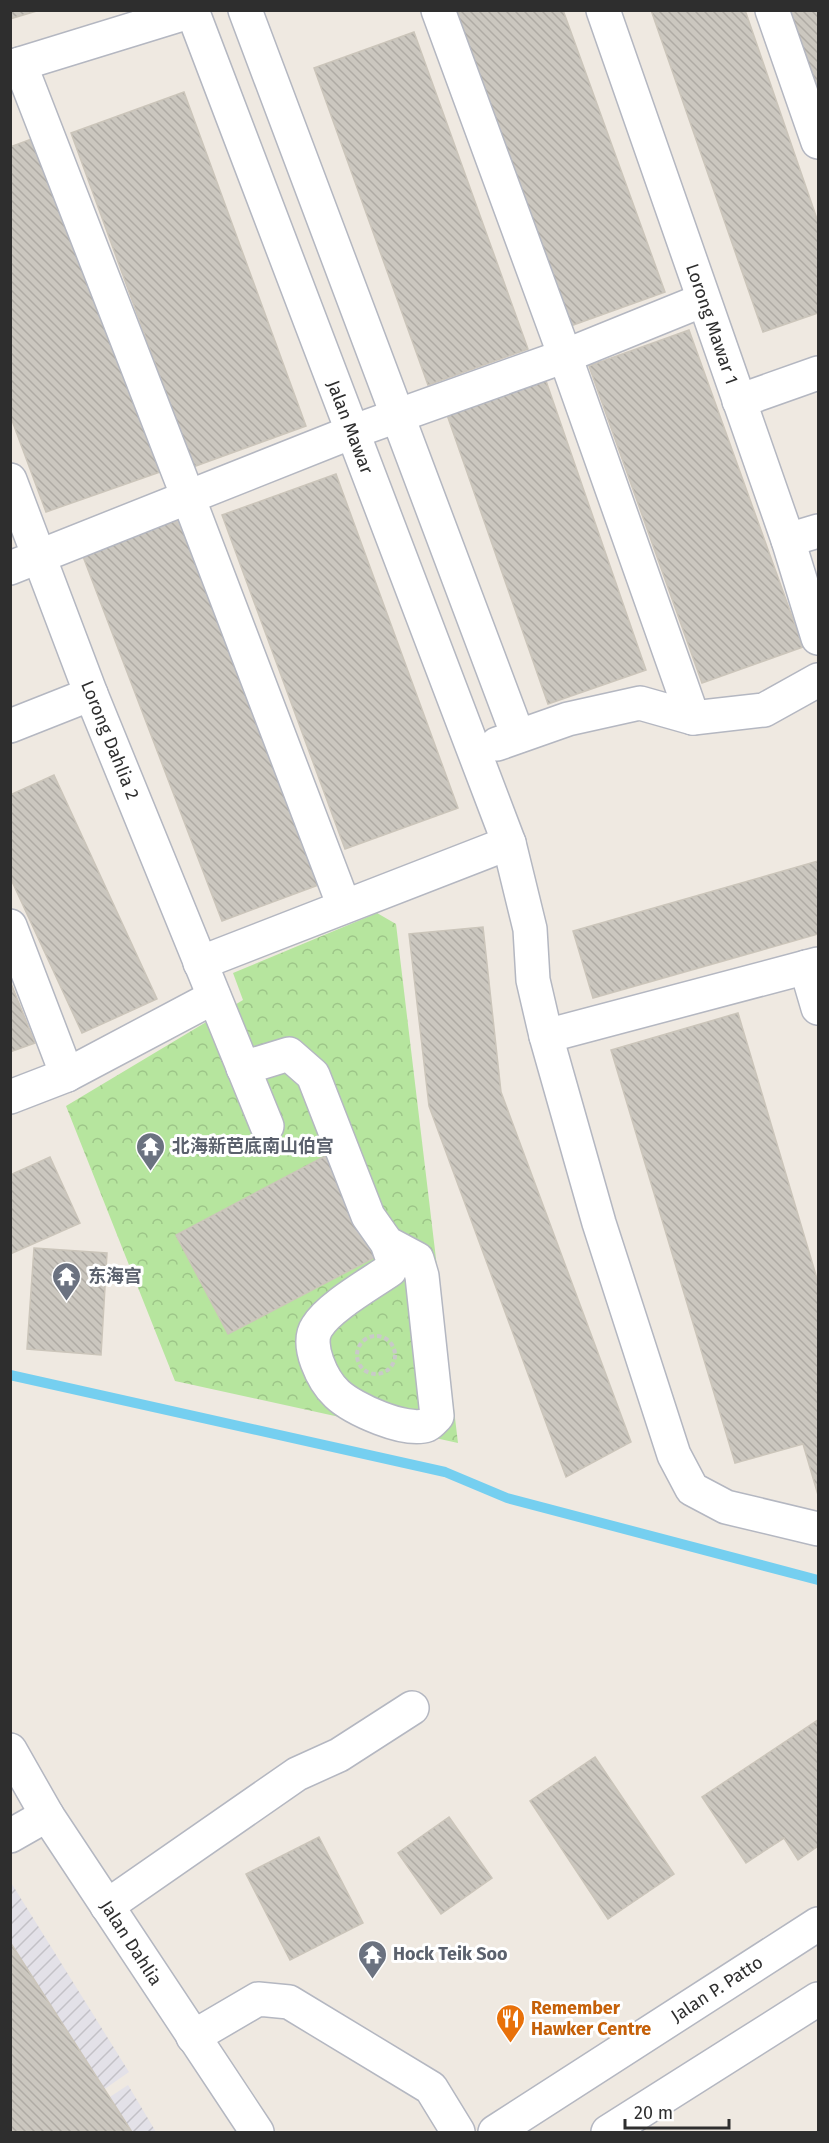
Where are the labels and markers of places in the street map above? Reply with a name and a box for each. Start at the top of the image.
temple icon: 北海新芭底南山伯宫 [135,1130,167,1172]
place label: 北海新芭底南山伯宫 [172,1135,334,1157]
temple icon: 东海宫 [51,1260,83,1302]
place label: 东海宫 [88,1265,142,1287]
temple icon: Hock Teik Soo [356,1938,388,1980]
place label: Hock Teik Soo [393,1943,508,1965]
place label: Remember Hawker Centre [531,1997,651,2040]
restaurant icon: Remember Hawker Centre [494,2002,526,2044]

